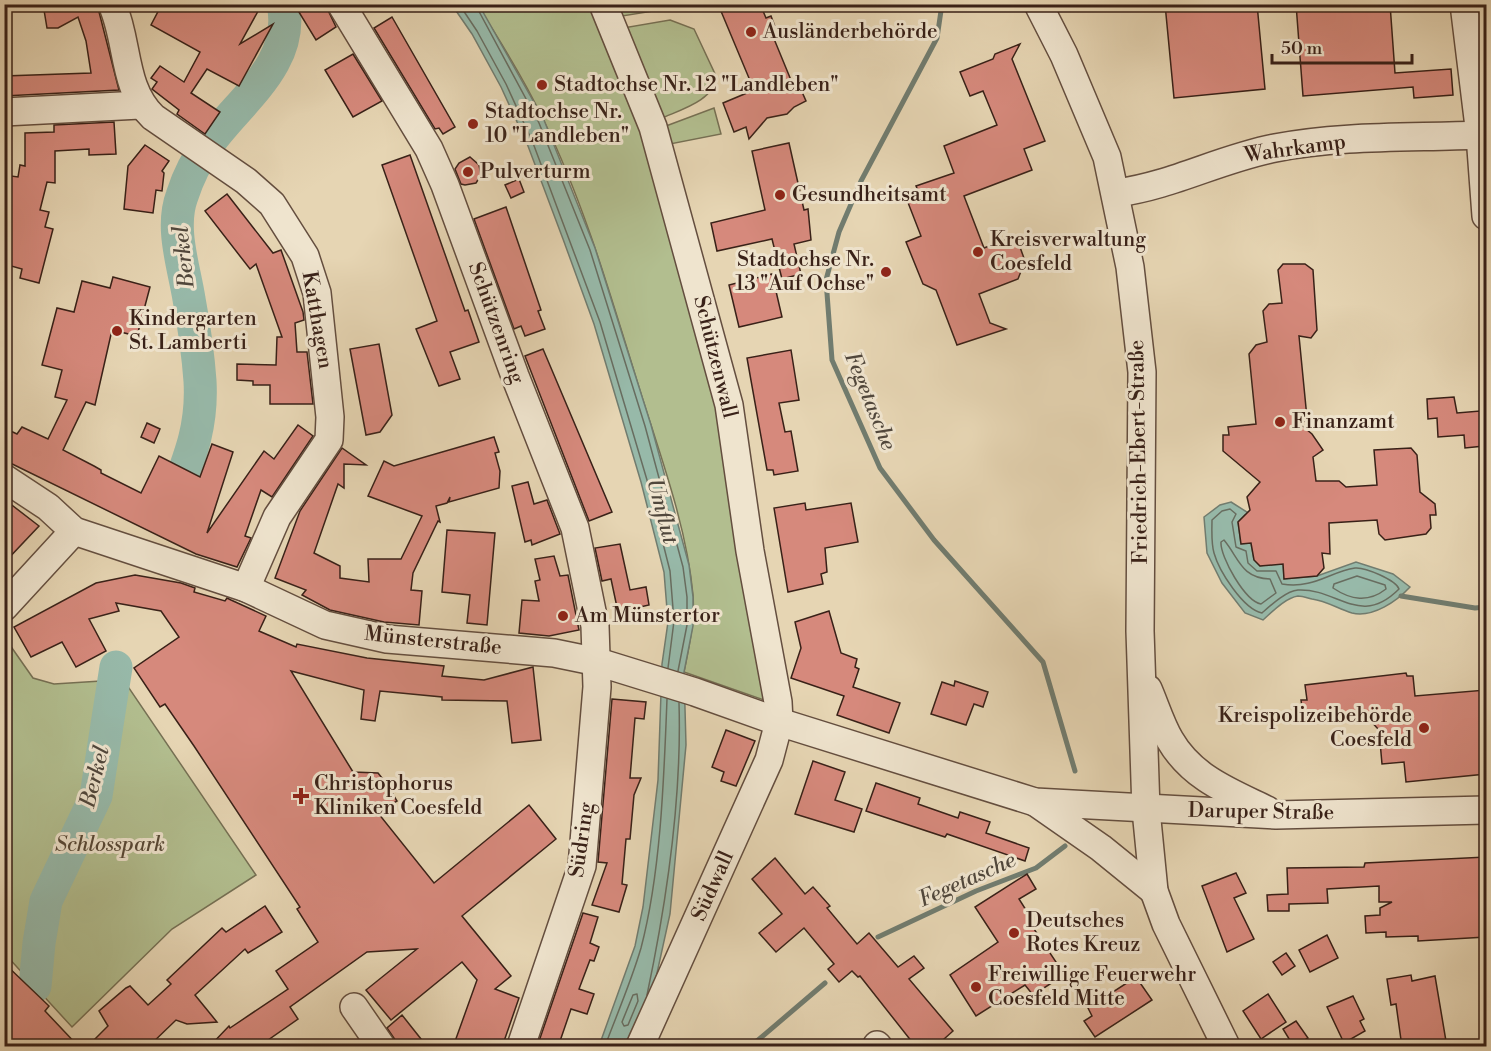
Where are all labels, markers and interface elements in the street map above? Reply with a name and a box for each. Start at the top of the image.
place label: Ausländerbehörde [762,19,938,45]
marker: Ausländerbehörde [744,25,758,39]
scale bar [1272,27,1412,65]
text: 50 m [1281,37,1323,60]
place label: Stadtochse Nr. 12 "Landleben" [554,72,839,98]
marker: Stadtochse Nr. 12 "Landleben" [535,78,549,92]
place label: Stadtochse Nr. 10 "Landleben" [485,99,629,149]
marker: Stadtochse Nr. 10 "Landleben" [466,117,480,131]
street label: Wahrkamp [1242,129,1347,169]
place label: Pulverturm [480,159,591,185]
marker: Pulverturm [461,165,475,179]
place label: Gesundheitsamt [792,182,947,208]
marker: Gesundheitsamt [773,188,787,202]
water label: Berkel [167,224,201,291]
place label: Kreisverwaltung Coesfeld [990,227,1146,277]
marker: Kreisverwaltung Coesfeld [971,245,985,259]
place label: Stadtochse Nr. 13 "Auf Ochse" [735,247,874,297]
street label: Schützenring [462,259,530,387]
marker: Stadtochse Nr. 13 "Auf Ochse" [879,265,893,279]
street label: Katthagen [296,269,338,371]
street label: Schützenwall [687,293,743,421]
place label: Kindergarten St. Lamberti [129,306,257,356]
marker: Kindergarten St. Lamberti [110,324,124,338]
street label: Friedrich-Ebert-Straße [1124,339,1154,565]
water label: Fegetasche [838,348,902,454]
place label: Finanzamt [1292,409,1395,435]
marker: Finanzamt [1273,415,1287,429]
water label: Umflut [640,475,684,548]
place label: Am Münstertor [574,603,720,629]
marker: Am Münstertor [556,609,570,623]
street label: Münsterstraße [363,621,503,661]
place label: Kreispolizeibehörde Coesfeld [1218,703,1412,753]
marker: Kreispolizeibehörde Coesfeld [1417,721,1431,735]
water label: Berkel [74,743,116,812]
place label: Christophorus Kliniken Coesfeld [314,771,482,821]
marker: Christophorus Kliniken Coesfeld [292,787,310,805]
street label: Daruper Straße [1188,798,1334,826]
street label: Südring [564,801,600,879]
park label: Schlosspark [55,832,165,858]
street label: Südwall [686,847,740,925]
water label: Fegetasche [914,847,1020,913]
place label: Deutsches Rotes Kreuz [1026,908,1140,958]
marker: Deutsches Rotes Kreuz [1007,926,1021,940]
place label: Freiwillige Feuerwehr Coesfeld Mitte [988,962,1196,1012]
marker: Freiwillige Feuerwehr Coesfeld Mitte [969,980,983,994]

